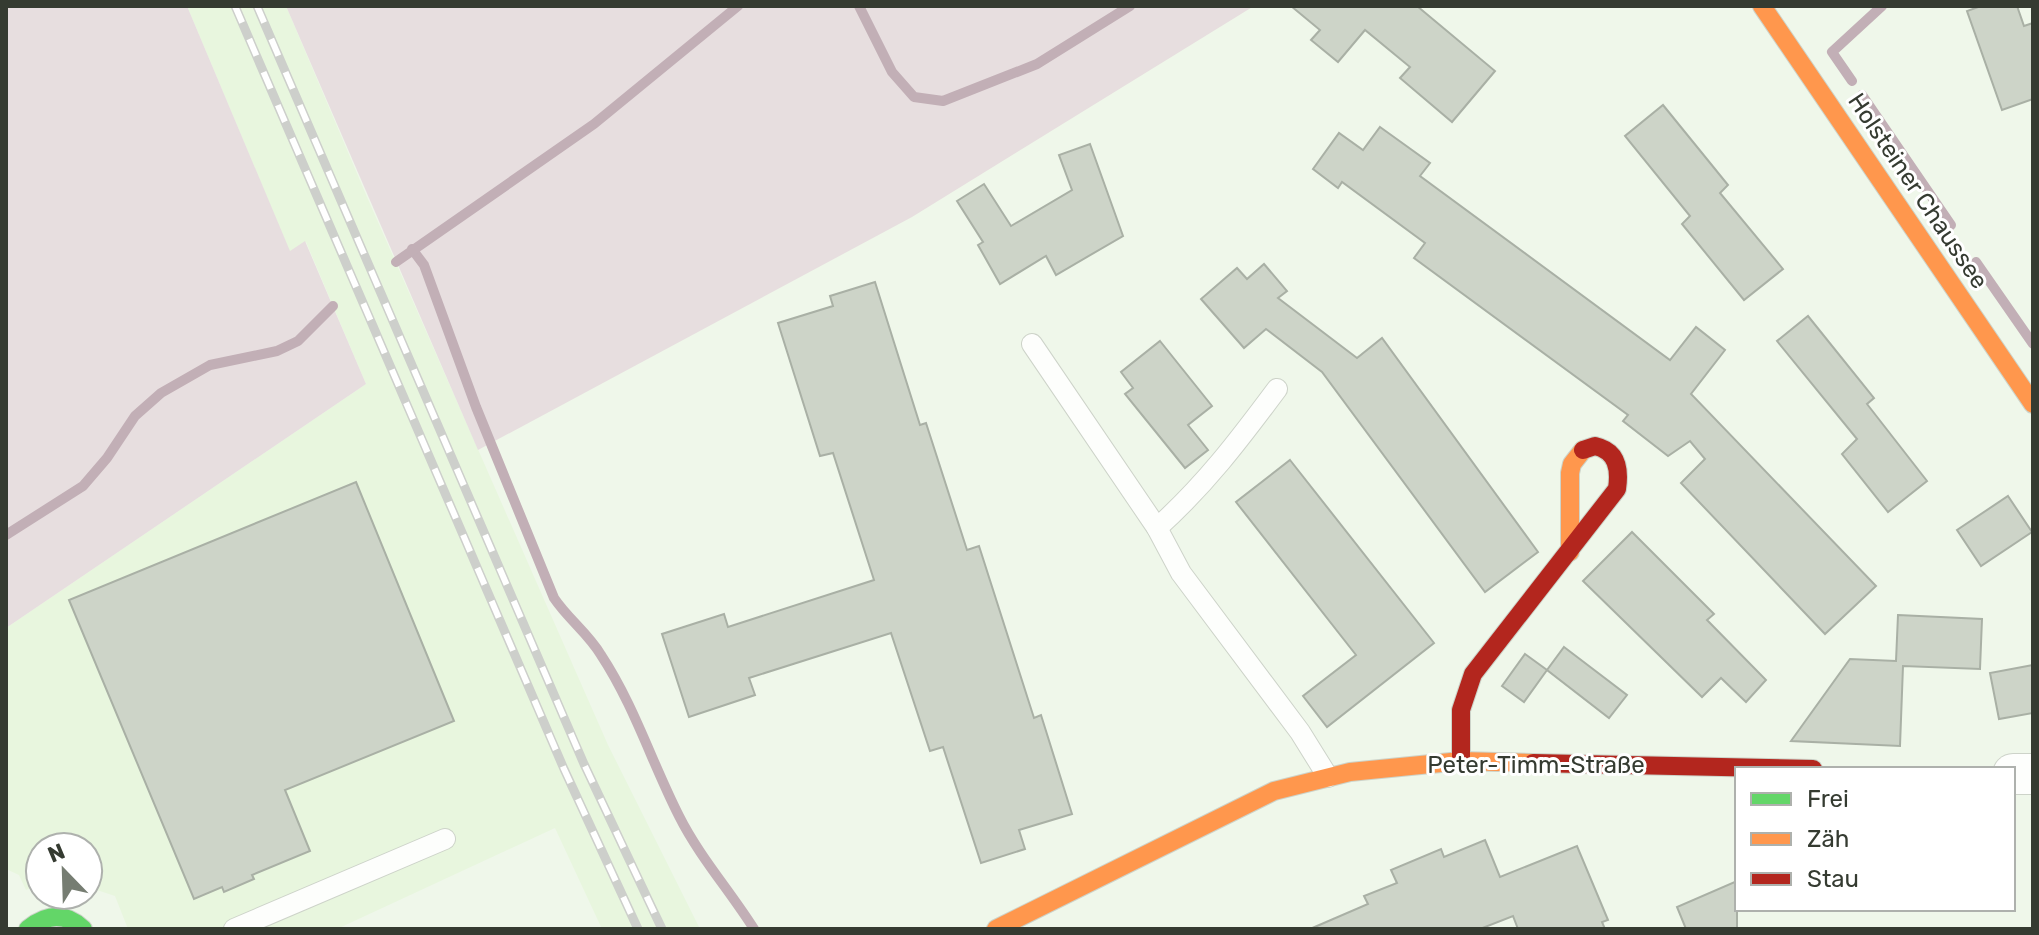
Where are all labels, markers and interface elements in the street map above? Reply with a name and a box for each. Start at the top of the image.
street label: Holsteiner Chaussee [1842,88,1994,294]
street label: Peter-Timm-Straße [1427,751,1645,779]
legend [1735,767,2015,911]
text: Frei [1807,785,1849,813]
text: Zäh [1807,825,1849,853]
north arrow [24,831,104,911]
text: N [44,838,69,869]
text: Stau [1807,865,1859,893]

